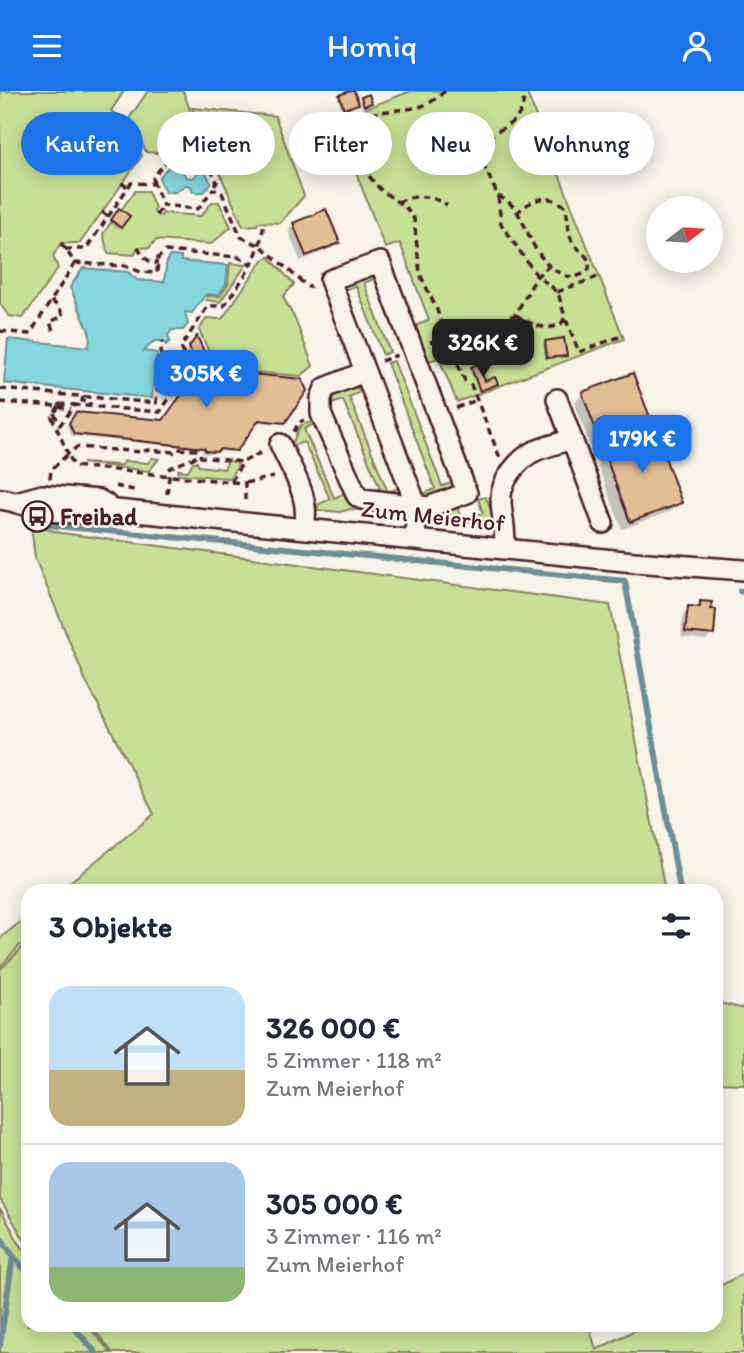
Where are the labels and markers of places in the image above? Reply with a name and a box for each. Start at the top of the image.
pin: 326K € [426,320,540,379]
pin: 305K € [149,351,263,410]
pin: 179K € [585,415,699,475]
bus stop icon: Freibad [20,500,54,534]
place label: Freibad [60,502,138,531]

